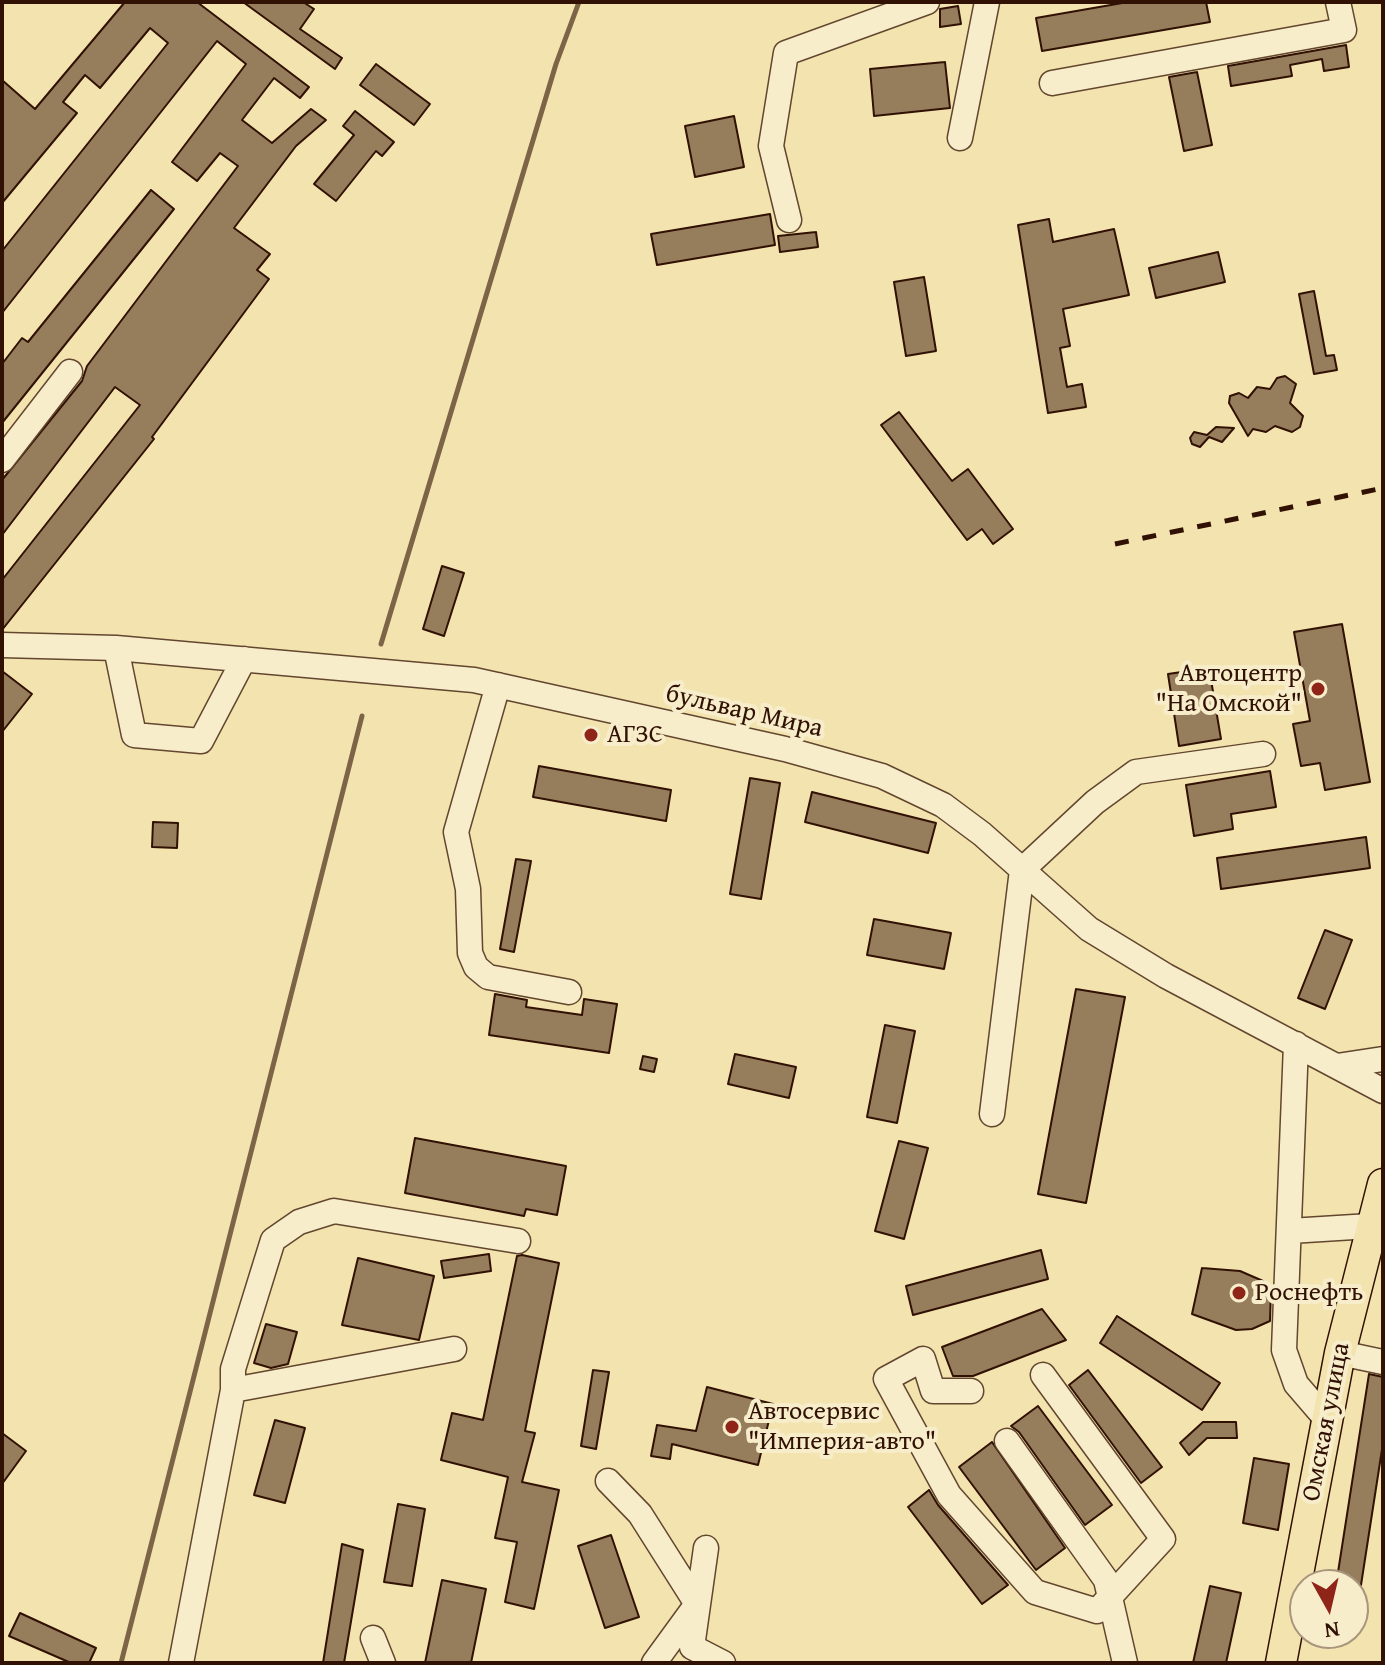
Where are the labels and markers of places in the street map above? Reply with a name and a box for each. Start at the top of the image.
place label: Автоцентр "На Омской" [1156,658,1302,720]
marker: Автоцентр "На Омской" [1309,680,1327,698]
place label: АГЗС [607,719,663,751]
marker: АГЗС [582,726,600,744]
place label: Роснефть [1255,1277,1363,1309]
marker: Роснефть [1230,1284,1248,1302]
place label: Автосервис "Империя-авто" [748,1396,936,1458]
marker: Автосервис "Империя-авто" [723,1418,741,1436]

